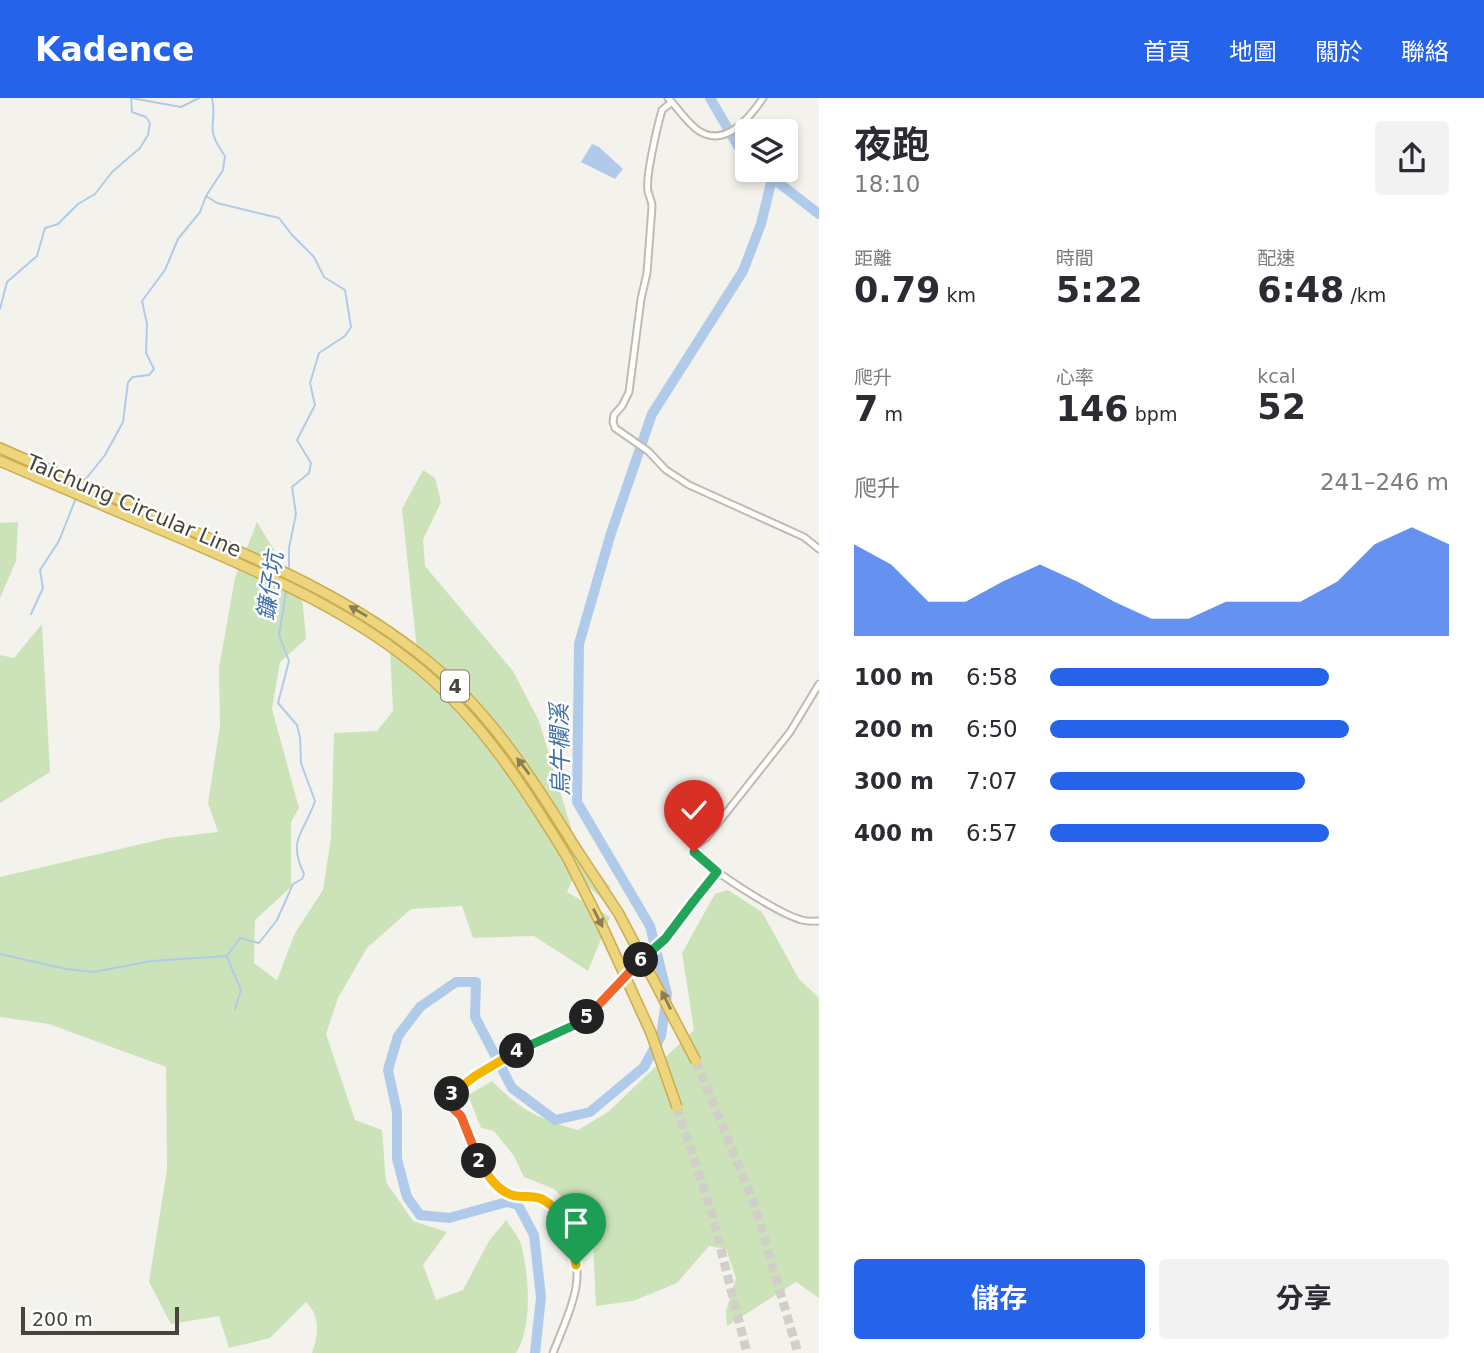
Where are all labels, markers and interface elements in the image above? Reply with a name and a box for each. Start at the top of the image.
text: Kadence [35,30,194,69]
text: 首頁 [1143,38,1191,66]
text: 地圖 [1229,38,1277,66]
text: 關於 [1315,38,1363,66]
text: 聯絡 [1401,38,1449,66]
map controls [735,119,798,182]
button: layers [735,119,798,182]
button: share [1375,121,1449,195]
text: 夜跑 [854,123,930,167]
text: 18:10 [854,171,920,197]
text: 距離 [854,247,892,269]
text: 時間 [1056,247,1094,269]
text: 配速 [1257,247,1295,269]
text: 0.79 [854,270,940,310]
text: 5:22 [1056,270,1143,310]
text: 6:48 [1257,270,1344,310]
text: km [940,284,976,306]
text: /km [1344,284,1386,306]
text: kcal [1257,365,1296,387]
text: 爬升 [854,366,892,388]
text: 心率 [1056,366,1094,388]
text: 52 [1257,387,1306,427]
text: 7 [854,389,878,429]
text: 146 [1056,389,1129,429]
text: m [878,403,903,425]
text: bpm [1129,403,1177,425]
street label: Taichung Circular Line [22,449,245,562]
text: 241–246 m [1320,469,1449,495]
text: 爬升 [854,475,900,501]
water label: 鐮仔坑 [252,547,288,622]
one-way arrow [349,605,368,617]
text: 100 m [854,664,934,690]
text: 6:58 [966,664,1018,690]
road number: 4 [441,670,469,702]
water label: 烏牛欄溪 [546,701,574,796]
text: 200 m [854,716,934,742]
text: 6:50 [966,716,1018,742]
one-way arrow [515,758,530,776]
text: 300 m [854,768,934,794]
text: 7:07 [966,768,1018,794]
pin [664,780,724,852]
icon: check [675,791,713,829]
text: 400 m [854,820,934,846]
text: 6:57 [966,820,1018,846]
one-way arrow [592,908,603,928]
pin: 6 [624,942,658,978]
text: 6 [634,948,647,970]
one-way arrow [660,990,671,1010]
pin: 5 [570,1000,604,1034]
text: 5 [580,1005,593,1027]
pin: 4 [500,1034,534,1068]
text: 4 [510,1039,523,1061]
pin: 3 [434,1076,470,1112]
text: 3 [445,1082,458,1104]
pin: 2 [462,1144,496,1178]
text: 2 [472,1149,485,1171]
pin [546,1193,606,1265]
icon: arrive [557,1204,595,1242]
button: 儲存 [854,1259,1145,1339]
button: 分享 [1159,1259,1449,1339]
scale bar [21,1304,178,1336]
text: 200 m [32,1308,93,1330]

